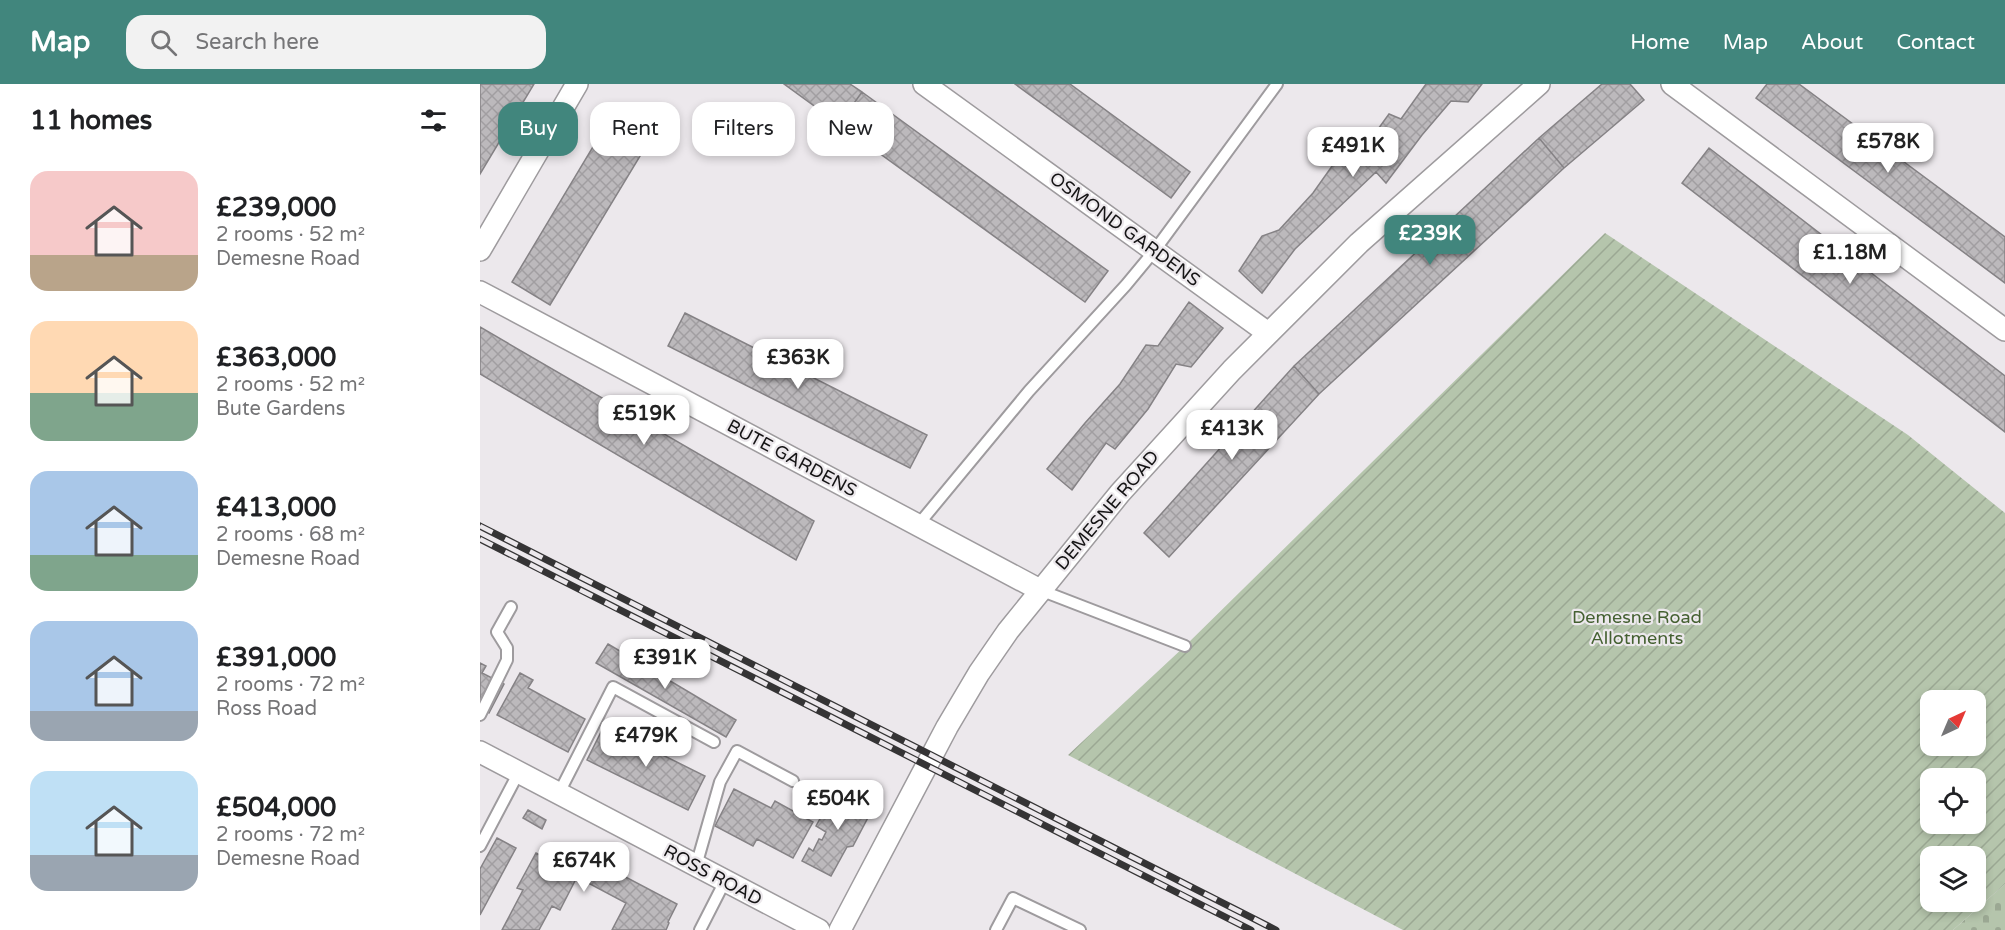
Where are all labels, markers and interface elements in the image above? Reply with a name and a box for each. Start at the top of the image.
search box [126,15,546,69]
text: Map [30,25,90,59]
icon: search [147,26,180,59]
text: Search here [195,29,319,55]
text: Home [1630,30,1690,55]
text: Map [1723,30,1768,55]
text: About [1801,30,1863,55]
text: Contact [1896,30,1975,55]
chip: Buy [498,102,578,156]
chip: Rent [590,102,680,156]
chip: Filters [692,102,795,156]
chip: New [807,102,894,156]
icon: filters [417,104,450,137]
text: 11 homes [30,105,152,136]
pin: £578K [1846,123,1930,174]
pin: £491K [1311,127,1395,178]
text: £578K [1856,130,1920,154]
text: £491K [1321,134,1385,158]
street label: OSMOND GARDENS [1045,167,1205,291]
text: £239,000 [216,192,336,223]
icon: home [78,195,150,267]
pin: £239K [1388,215,1472,266]
text: £239K [1398,222,1462,246]
text: 2 rooms · 52 m² [216,223,365,247]
pin: £1.18M [1801,234,1899,285]
text: £1.18M [1813,241,1887,265]
text: Demesne Road [216,247,360,271]
pin: £363K [756,339,840,390]
text: £363,000 [216,342,336,373]
icon: home [78,345,150,417]
text: £363K [766,346,830,370]
text: 2 rooms · 52 m² [216,373,365,397]
pin: £519K [602,395,686,446]
text: Bute Gardens [216,397,345,421]
text: £519K [612,402,676,426]
pin: £413K [1190,410,1274,461]
street label: BUTE GARDENS [723,415,861,501]
text: £413K [1200,417,1264,441]
street label: DEMESNE ROAD [1050,446,1164,574]
text: £413,000 [216,492,336,523]
icon: home [78,495,150,567]
text: 2 rooms · 68 m² [216,523,365,547]
text: Demesne Road [216,547,360,571]
park label: Demesne Road Allotments [1572,606,1702,649]
pin: £391K [623,639,707,690]
text: £391,000 [216,642,336,673]
icon: home [78,645,150,717]
text: £391K [633,646,697,670]
text: 2 rooms · 72 m² [216,673,365,697]
north arrow [1920,690,1986,756]
map controls [1920,690,1986,912]
text: Ross Road [216,697,317,721]
pin: £479K [604,717,688,768]
text: £479K [614,724,678,748]
button: locate [1920,768,1986,834]
pin: £504K [796,780,880,831]
text: £504K [806,787,870,811]
text: £504,000 [216,792,336,823]
icon: home [78,795,150,867]
text: 2 rooms · 72 m² [216,823,365,847]
street label: ROSS ROAD [660,840,766,910]
pin: £674K [542,842,626,893]
button: layers [1920,846,1986,912]
text: Demesne Road [216,847,360,871]
text: £674K [552,849,616,873]

